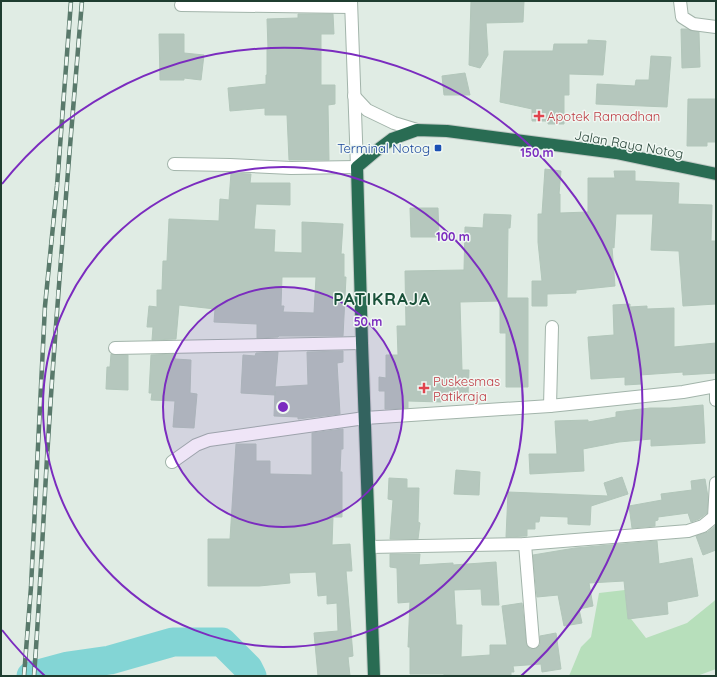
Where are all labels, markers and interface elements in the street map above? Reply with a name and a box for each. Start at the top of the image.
place label: Apotek Ramadhan [547,108,660,124]
marker: Apotek Ramadhan [534,111,544,121]
street label: Jalan Raya Notog [573,127,685,161]
place label: Terminal Notog [337,140,430,156]
marker: Terminal Notog [433,143,443,153]
text: 150 m [520,145,554,160]
text: 100 m [436,229,470,244]
district label: PATIKRAJA [333,288,431,309]
text: 50 m [354,314,382,329]
place label: Puskesmas Patikraja [433,373,500,404]
marker: Puskesmas Patikraja [418,382,430,394]
centre of rings [276,400,290,414]

